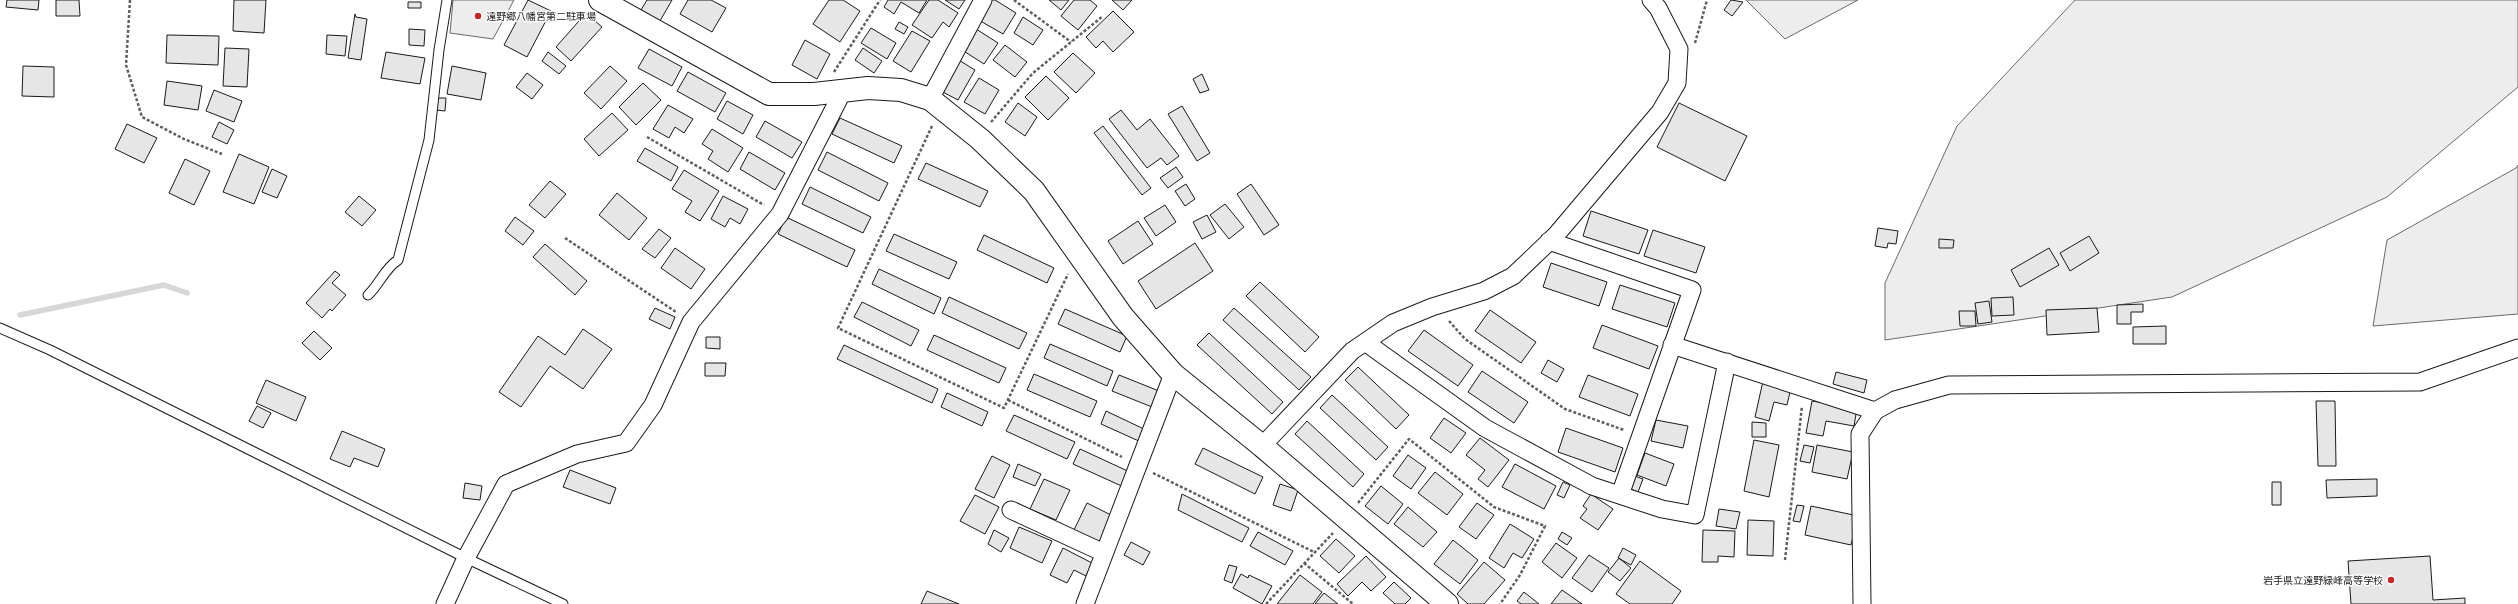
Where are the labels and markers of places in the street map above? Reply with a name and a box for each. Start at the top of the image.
place label: 遠野郷八幡宮第二駐車場 [486,10,596,23]
marker: 遠野郷八幡宮第二駐車場 [473,11,483,21]
place label: 岩手県立遠野緑峰高等学校 [2263,574,2383,587]
marker: 岩手県立遠野緑峰高等学校 [2386,575,2396,585]

